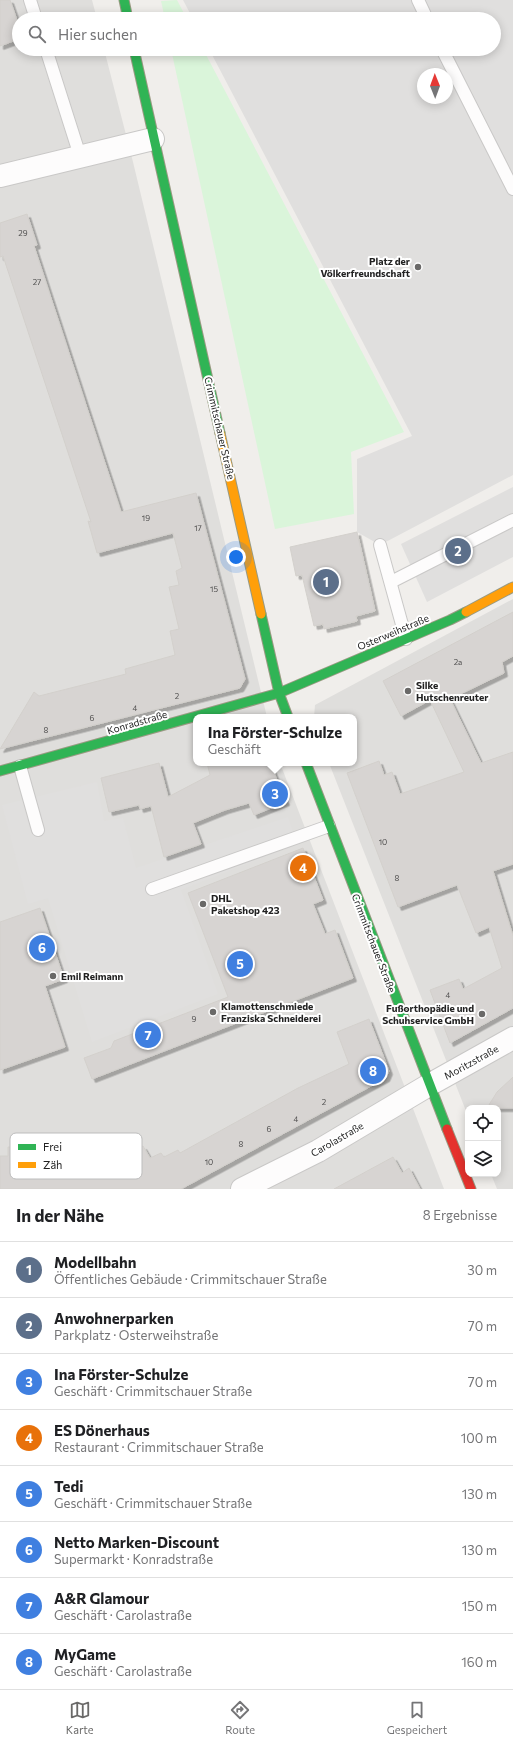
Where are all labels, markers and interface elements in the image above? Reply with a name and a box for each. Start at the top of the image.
search box [12,12,501,56]
icon: search [26,23,48,45]
text: Hier suchen [58,25,138,43]
north arrow [417,68,453,104]
house number: 29 [18,228,28,238]
place label: Platz der Völkerfreundschaft [320,255,410,279]
marker: Platz der Völkerfreundschaft [413,262,423,272]
house number: 27 [33,277,41,287]
street label: Crimmitschauer Straße [202,375,238,481]
house number: 19 [142,513,150,523]
house number: 17 [194,523,202,533]
pin: 2 [445,536,471,566]
your location [226,547,246,567]
pin: 1 [313,567,339,597]
house number: 15 [210,584,218,594]
street label: Osterweihstraße [355,612,431,652]
house number: 2a [454,657,462,667]
place label: Silke Hutschenreuter [416,679,488,703]
marker: Silke Hutschenreuter [403,686,413,696]
house number: 2 [175,691,180,701]
house number: 4 [133,703,138,713]
street label: Konradstraße [106,708,168,736]
house number: 6 [90,713,95,723]
popup [193,714,357,766]
text: Ina Förster-Schulze [208,723,342,741]
house number: 8 [44,725,49,735]
text: Geschäft [208,741,261,757]
pin: 3 [262,779,288,809]
house number: 10 [379,837,387,847]
pin: 4 [290,853,316,883]
house number: 8 [395,873,400,883]
place label: DHL Paketshop 423 [211,892,280,916]
street label: Crimmitschauer Straße [350,892,398,994]
marker: DHL Paketshop 423 [198,899,208,909]
pin: 6 [29,933,55,963]
pin: 5 [227,949,253,979]
place label: Emil Reimann [61,970,123,982]
marker: Emil Reimann [48,971,58,981]
house number: 4 [446,990,451,1000]
place label: Klamottenschmiede Franziska Schneiderei [221,1000,321,1024]
place label: Fußorthopädie und Schuhservice GmbH [382,1002,474,1026]
marker: Klamottenschmiede Franziska Schneiderei [208,1007,218,1017]
marker: Fußorthopädie und Schuhservice GmbH [477,1009,487,1019]
house number: 9 [192,1014,197,1024]
pin: 7 [135,1020,161,1050]
street label: Moritzstraße [442,1042,500,1082]
pin: 8 [360,1056,386,1086]
house number: 2 [322,1097,327,1107]
map controls [465,1105,501,1177]
button: locate [465,1105,501,1141]
house number: 4 [294,1114,299,1124]
street label: Carolastraße [309,1119,365,1159]
house number: 6 [267,1124,272,1134]
legend [10,1133,142,1179]
house number: 8 [239,1139,244,1149]
text: Frei [43,1140,62,1153]
button: layers [465,1141,501,1177]
house number: 10 [205,1157,213,1167]
text: Zäh [43,1158,62,1171]
text: In der Nähe [16,1205,104,1226]
text: 8 Ergebnisse [423,1207,497,1223]
text: Modellbahn [54,1253,136,1271]
text: 1 [26,1262,32,1278]
text: 30 m [467,1262,497,1278]
text: Öffentliches Gebäude · Crimmitschauer Straße [54,1271,327,1287]
text: Anwohnerparken [54,1309,174,1327]
text: 2 [25,1318,33,1334]
text: 70 m [468,1318,497,1334]
text: Parkplatz · Osterweihstraße [54,1327,218,1343]
text: Ina Förster-Schulze [54,1365,188,1383]
text: 3 [25,1374,33,1390]
text: 70 m [468,1374,497,1390]
text: Geschäft · Crimmitschauer Straße [54,1383,252,1399]
text: ES Dönerhaus [54,1421,150,1439]
text: 4 [25,1430,33,1446]
text: 100 m [461,1430,497,1446]
text: Restaurant · Crimmitschauer Straße [54,1439,264,1455]
text: Tedi [54,1477,83,1495]
text: 5 [25,1486,33,1502]
text: 130 m [462,1486,497,1502]
text: Geschäft · Crimmitschauer Straße [54,1495,252,1511]
text: Netto Marken-Discount [54,1533,219,1551]
text: 6 [25,1542,33,1558]
text: 130 m [462,1542,497,1558]
text: Supermarkt · Konradstraße [54,1551,213,1567]
text: A&R Glamour [54,1589,149,1607]
text: 7 [25,1598,33,1614]
text: 150 m [462,1598,497,1614]
text: Geschäft · Carolastraße [54,1607,192,1623]
text: MyGame [54,1645,116,1663]
text: 8 [25,1654,33,1670]
text: 160 m [461,1654,497,1670]
text: Geschäft · Carolastraße [54,1663,192,1679]
tab: Karte [66,1699,94,1736]
tab: Route [225,1699,255,1736]
tab: Gespeichert [387,1699,447,1736]

